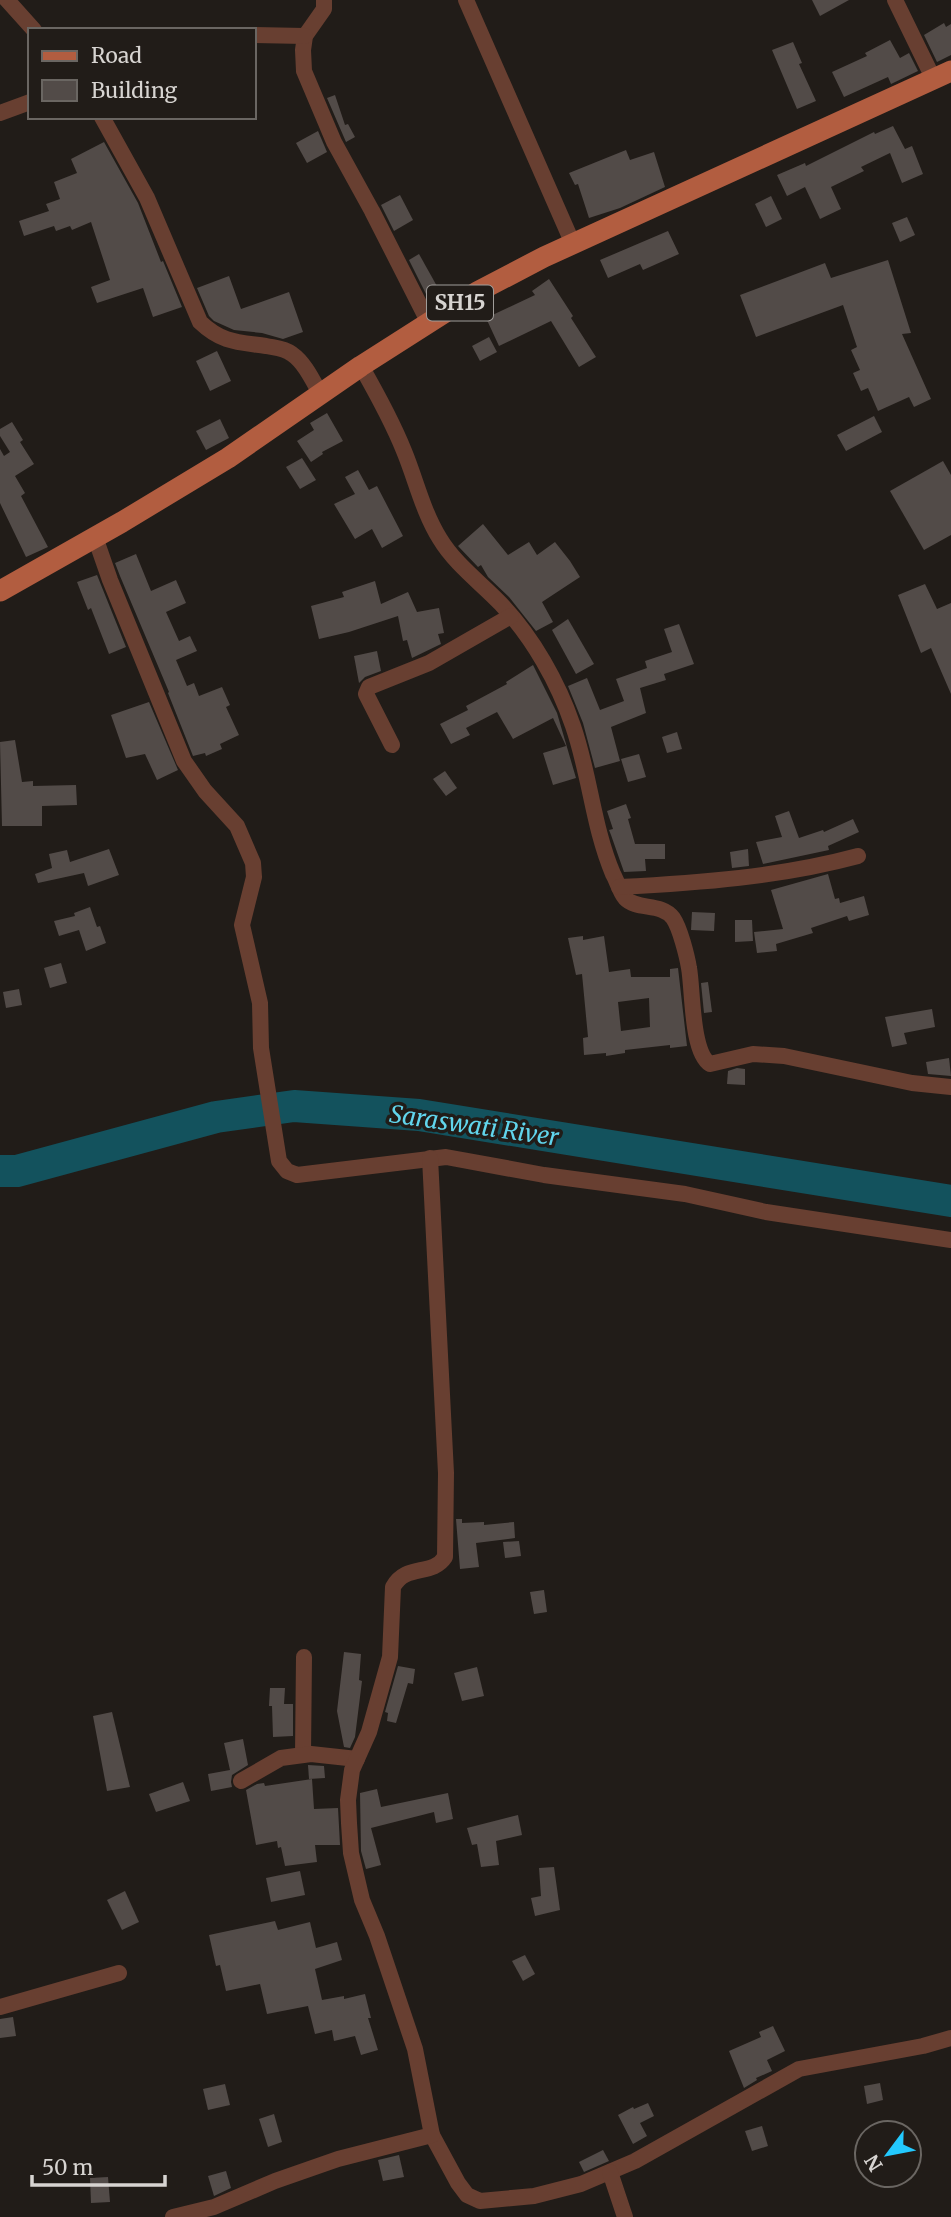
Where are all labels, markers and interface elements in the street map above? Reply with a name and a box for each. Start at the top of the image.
legend [28,28,256,119]
text: Road [91,42,142,69]
text: Building [91,77,178,104]
road number: SH15 [427,286,493,320]
water label: Saraswati River [387,1098,562,1153]
north arrow [853,2119,923,2189]
scale bar [32,2144,164,2188]
text: N [859,2150,888,2176]
text: 50 m [42,2154,93,2181]

